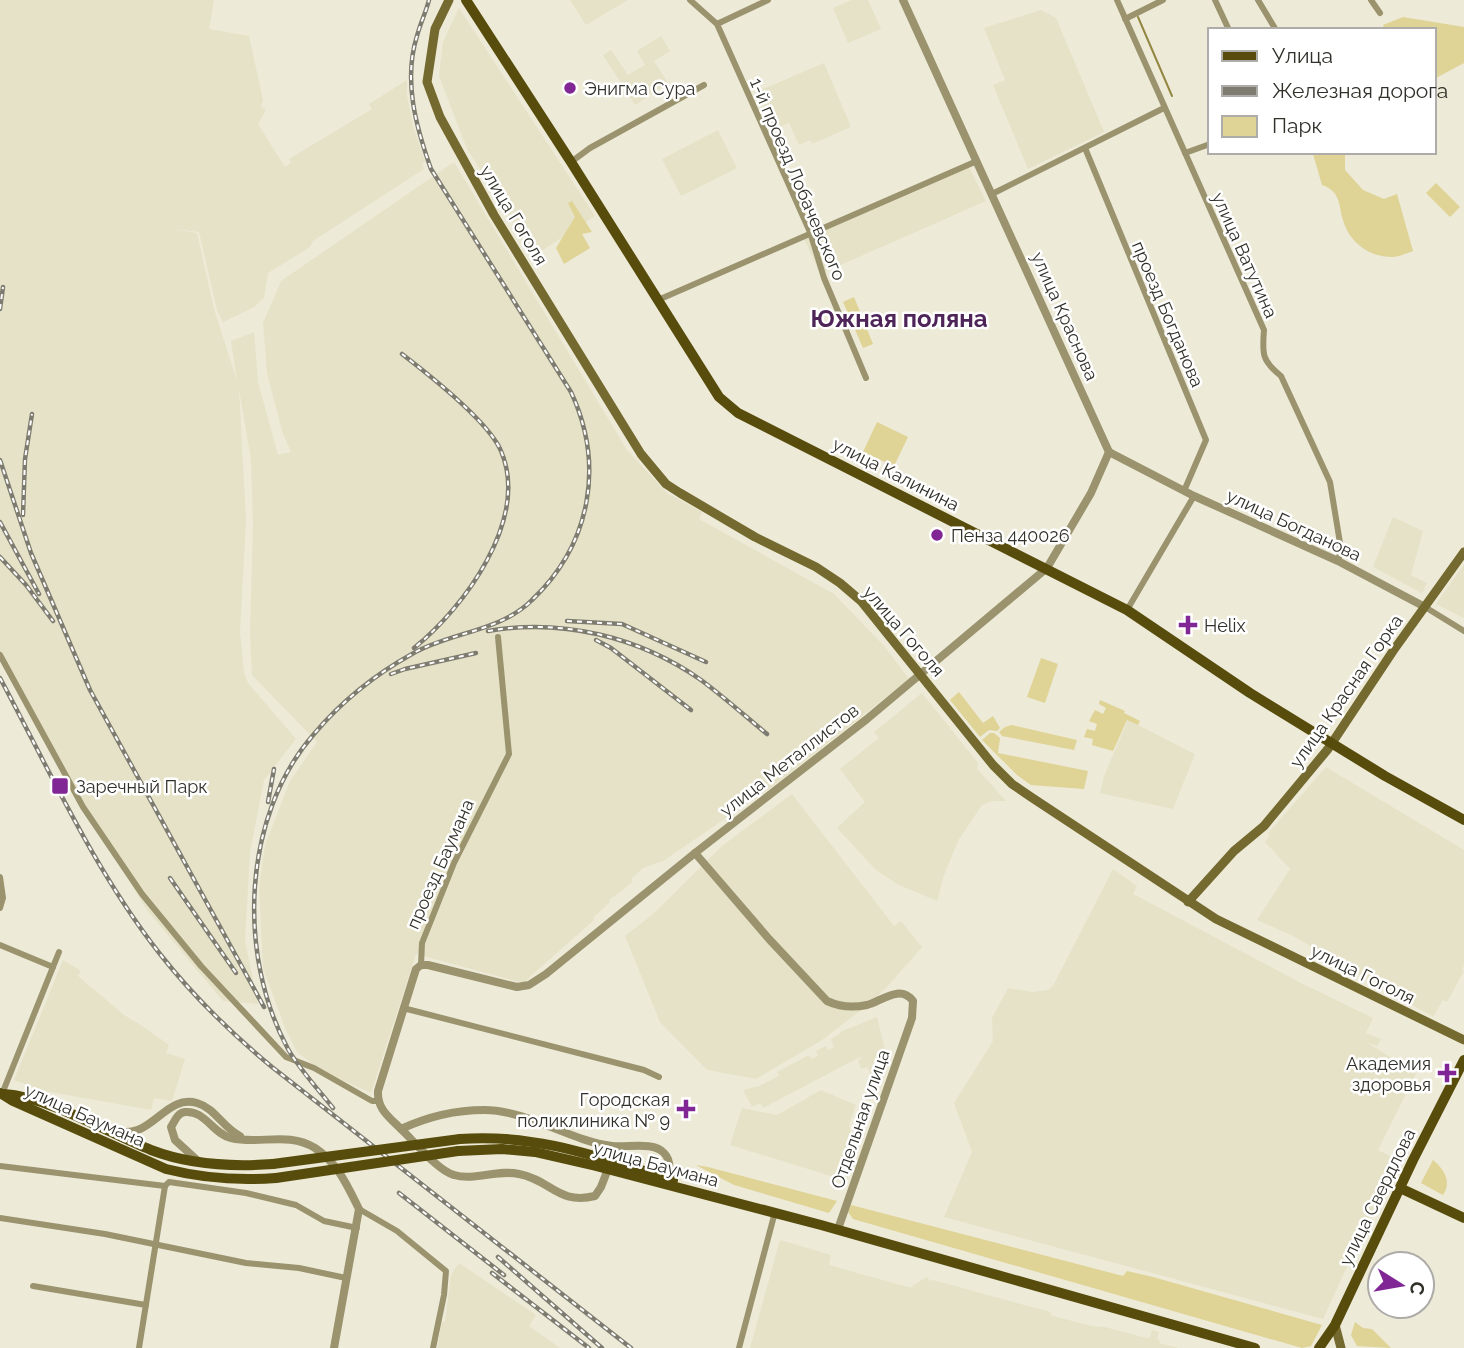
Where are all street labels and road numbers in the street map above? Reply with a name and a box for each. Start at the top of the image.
street label: 1-й проезд Лобачевского [746,75,850,284]
street label: улица Гоголя [476,161,552,269]
street label: улица Ватутина [1208,189,1282,321]
street label: проезд Богданова [1128,238,1208,390]
street label: улица Краснова [1027,249,1103,383]
street label: улица Калинина [829,433,963,515]
street label: улица Богданова [1223,485,1365,565]
street label: улица Гоголя [859,581,949,681]
street label: улица Красная Горка [1285,610,1407,772]
street label: улица Металлистов [716,699,862,821]
street label: проезд Баумана [402,796,478,932]
street label: улица Гоголя [1308,940,1418,1008]
street label: Отдельная улица [826,1047,894,1191]
street label: улица Баумана [22,1079,148,1151]
street label: улица Свердлова [1335,1125,1419,1269]
street label: улица Баумана [591,1137,721,1191]

